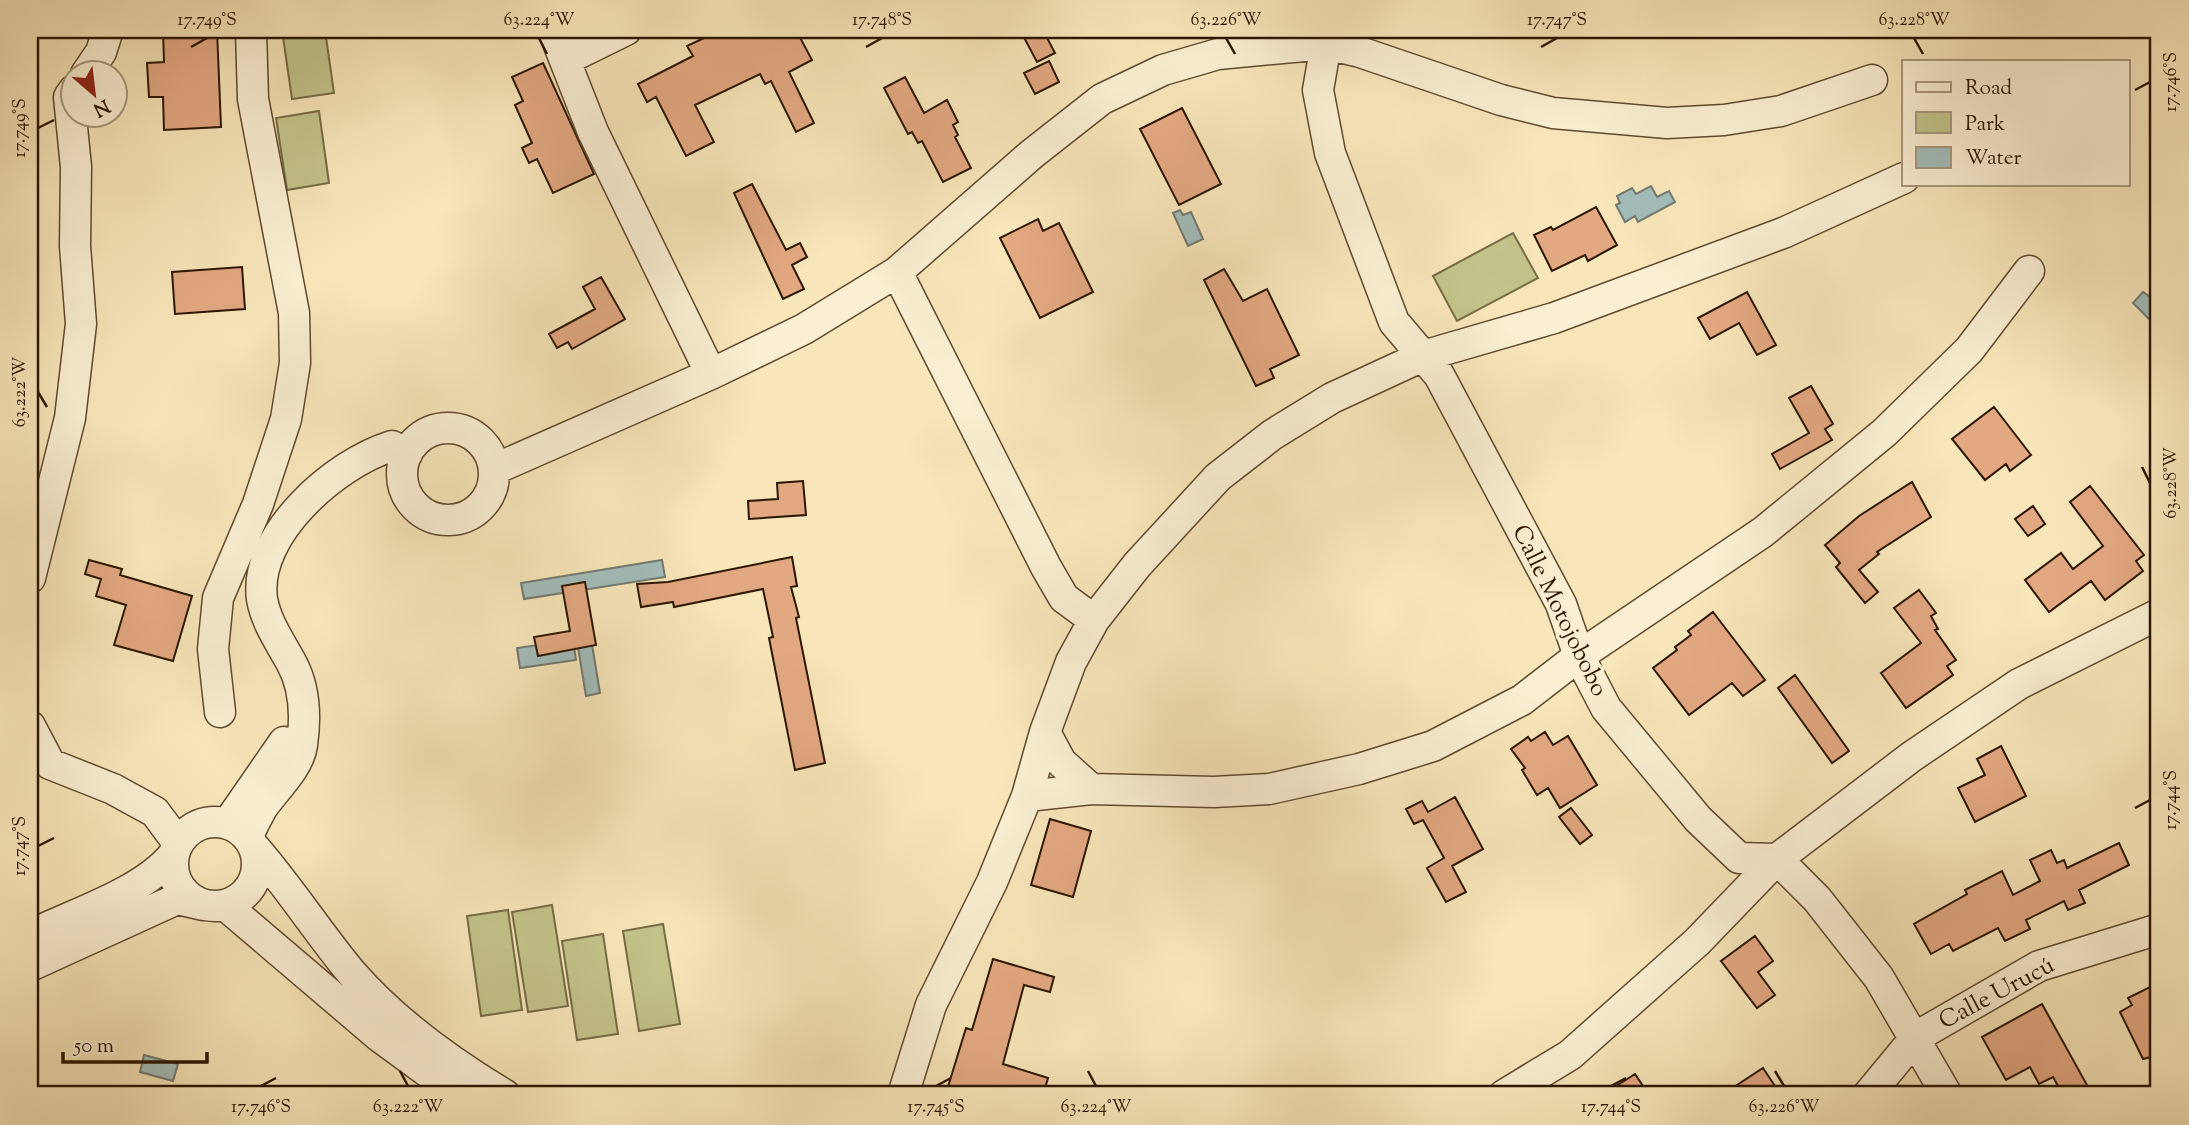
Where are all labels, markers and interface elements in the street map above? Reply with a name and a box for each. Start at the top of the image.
text: 17.749°S [177,8,237,34]
text: 63.224°W [503,8,575,34]
text: 17.748°S [852,8,912,34]
text: 63.226°W [1190,8,1262,34]
text: 17.747°S [1527,8,1587,34]
text: 63.228°W [1878,8,1950,34]
text: 17.746°S [2159,52,2185,112]
north arrow [60,60,130,130]
legend [1902,60,2130,186]
text: Road [1965,74,2012,104]
text: N [88,91,114,122]
text: 17.749°S [8,98,34,158]
text: Park [1965,110,2006,140]
text: Water [1965,144,2022,174]
text: 63.222°W [8,357,34,427]
text: 63.228°W [2159,447,2185,519]
street label: Calle Motojobobo [1503,519,1615,703]
text: 17.744°S [2159,770,2185,830]
text: 17.747°S [8,816,34,876]
street label: Calle Urucú [1933,949,2061,1039]
scale bar [63,1020,206,1064]
text: 50 m [73,1032,114,1062]
text: 17.746°S [231,1095,291,1121]
text: 63.222°W [373,1095,443,1121]
text: 17.745°S [907,1095,965,1121]
text: 63.224°W [1060,1095,1132,1121]
text: 17.744°S [1581,1095,1641,1121]
text: 63.226°W [1748,1095,1820,1121]

